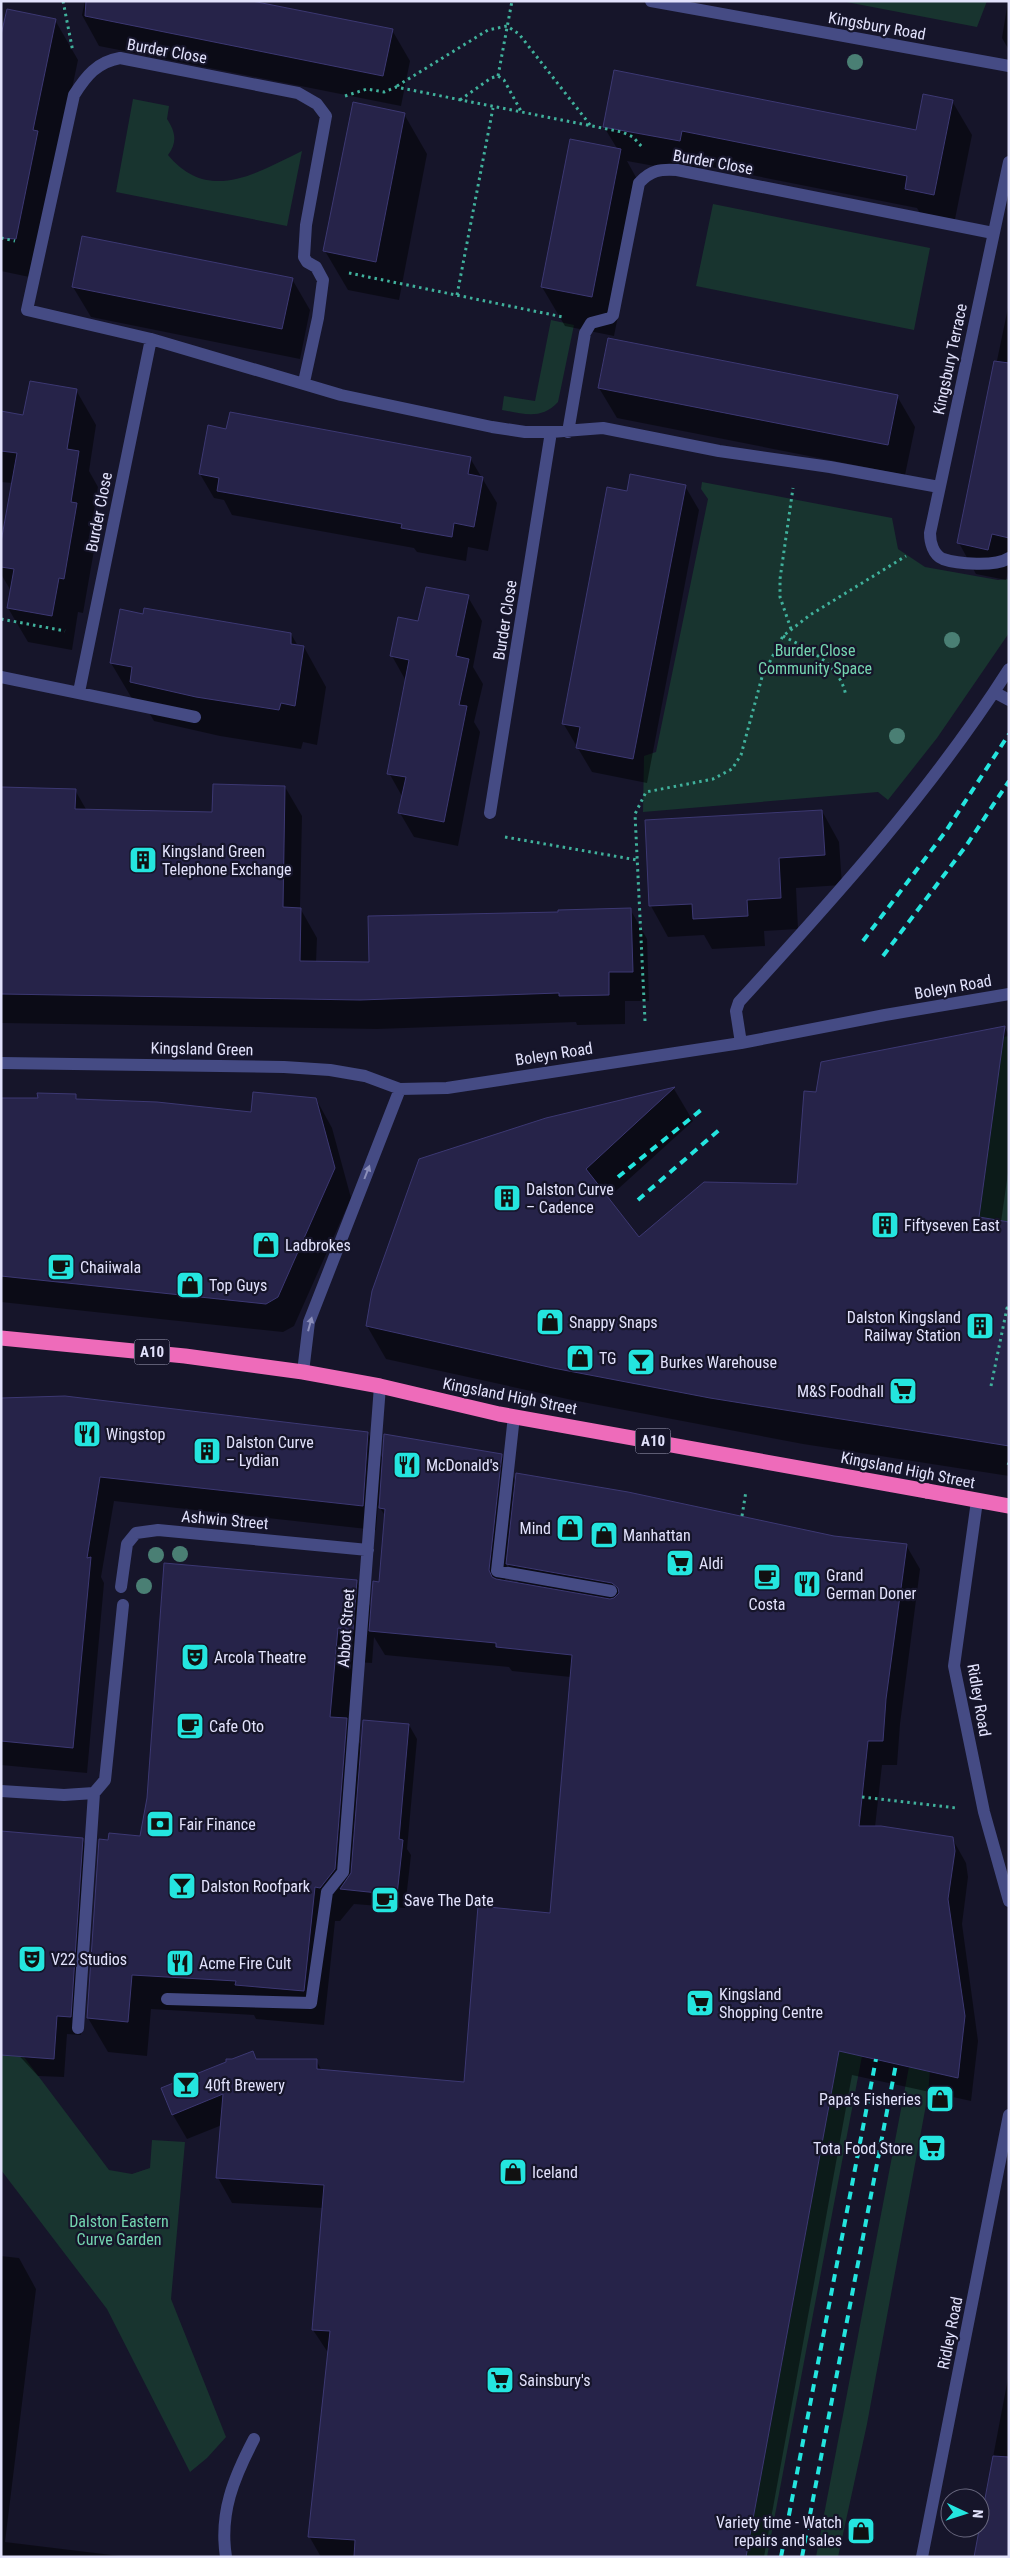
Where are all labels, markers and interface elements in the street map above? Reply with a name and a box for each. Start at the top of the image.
street label: Kingsbury Road [827,8,927,44]
street label: Burder Close [126,35,208,67]
street label: Burder Close [672,146,754,178]
street label: Kingsbury Terrace [929,302,971,416]
street label: Burder Close [82,471,116,553]
street label: Burder Close [489,579,521,661]
park label: Burder Close Community Space [758,641,872,678]
place label: Kingsland Green Telephone Exchange [162,842,292,879]
building icon: Kingsland Green Telephone Exchange [128,845,158,875]
street label: Boleyn Road [913,971,993,1003]
street label: Kingsland Green [150,1039,254,1059]
street label: Boleyn Road [514,1039,594,1069]
one-way arrow [363,1164,371,1179]
place label: Dalston Curve – Cadence [526,1180,614,1217]
building icon: Dalston Curve – Cadence [492,1183,522,1213]
building icon: Fiftyseven East [870,1210,900,1240]
place label: Fiftyseven East [904,1216,1000,1235]
shop icon: Ladbrokes [251,1230,281,1260]
place label: Ladbrokes [285,1236,351,1255]
cafe icon: Chaiiwala [46,1252,76,1282]
place label: Chaiiwala [80,1258,141,1277]
shop icon: Top Guys [175,1270,205,1300]
place label: Top Guys [209,1276,267,1295]
shop icon: Snappy Snaps [535,1307,565,1337]
place label: Dalston Kingsland Railway Station [847,1308,961,1345]
building icon: Dalston Kingsland Railway Station [965,1311,995,1341]
place label: Snappy Snaps [569,1313,658,1332]
one-way arrow [306,1316,314,1331]
road number: A10 [134,1340,170,1364]
shop icon: TG [565,1343,595,1373]
bar icon: Burkes Warehouse [626,1347,656,1377]
place label: TG [599,1349,617,1368]
place label: Burkes Warehouse [660,1353,777,1372]
street label: Kingsland High Street [441,1374,579,1418]
supermarket icon: M&S Foodhall [888,1376,918,1406]
place label: M&S Foodhall [797,1382,884,1401]
restaurant icon: Wingstop [72,1419,102,1449]
place label: Wingstop [106,1425,165,1444]
road number: A10 [636,1428,670,1454]
place label: Dalston Curve – Lydian [226,1433,314,1470]
building icon: Dalston Curve – Lydian [192,1436,222,1466]
street label: Kingsland High Street [839,1448,977,1492]
restaurant icon: McDonald's [392,1450,422,1480]
place label: McDonald's [426,1456,499,1475]
street label: Ashwin Street [181,1507,270,1533]
shop icon: Mind [555,1513,585,1543]
place label: Mind [520,1519,551,1538]
shop icon: Manhattan [589,1520,619,1550]
place label: Manhattan [623,1526,691,1545]
supermarket icon: Aldi [665,1548,695,1578]
place label: Aldi [699,1554,724,1573]
cafe icon: Costa [752,1562,782,1592]
place label: Grand German Doner [826,1566,916,1603]
restaurant icon: Grand German Doner [792,1569,822,1599]
street label: Abbot Street [334,1588,358,1668]
place label: Costa [749,1595,785,1614]
theatre icon: Arcola Theatre [180,1642,210,1672]
place label: Arcola Theatre [214,1648,306,1667]
street label: Ridley Road [963,1662,995,1738]
cafe icon: Cafe Oto [175,1711,205,1741]
place label: Cafe Oto [209,1717,264,1736]
bank icon: Fair Finance [145,1809,175,1839]
place label: Fair Finance [179,1815,256,1834]
bar icon: Dalston Roofpark [167,1871,197,1901]
place label: Dalston Roofpark [201,1877,311,1896]
cafe icon: Save The Date [370,1885,400,1915]
place label: Save The Date [404,1891,494,1910]
theatre icon: V22 Studios [17,1944,47,1974]
restaurant icon: Acme Fire Cult [165,1948,195,1978]
place label: V22 Studios [51,1950,127,1969]
place label: Acme Fire Cult [199,1954,292,1973]
place label: Kingsland Shopping Centre [719,1985,823,2022]
supermarket icon: Kingsland Shopping Centre [685,1988,715,2018]
bar icon: 40ft Brewery [171,2070,201,2100]
place label: 40ft Brewery [205,2076,285,2095]
shop icon: Papa’s Fisheries [925,2084,955,2114]
place label: Papa’s Fisheries [819,2090,921,2109]
supermarket icon: Tota Food Store [917,2133,947,2163]
place label: Tota Food Store [813,2139,913,2158]
shop icon: Iceland [498,2157,528,2187]
place label: Iceland [532,2163,578,2182]
park label: Dalston Eastern Curve Garden [69,2212,169,2249]
street label: Ridley Road [934,2295,966,2371]
supermarket icon: Sainsbury's [485,2365,515,2395]
place label: Sainsbury's [519,2371,591,2390]
north arrow [940,2488,990,2538]
text: N [970,2509,986,2519]
place label: Variety time - Watch repairs and sales [716,2513,842,2550]
shop icon: Variety time - Watch repairs and sales [846,2516,876,2546]

